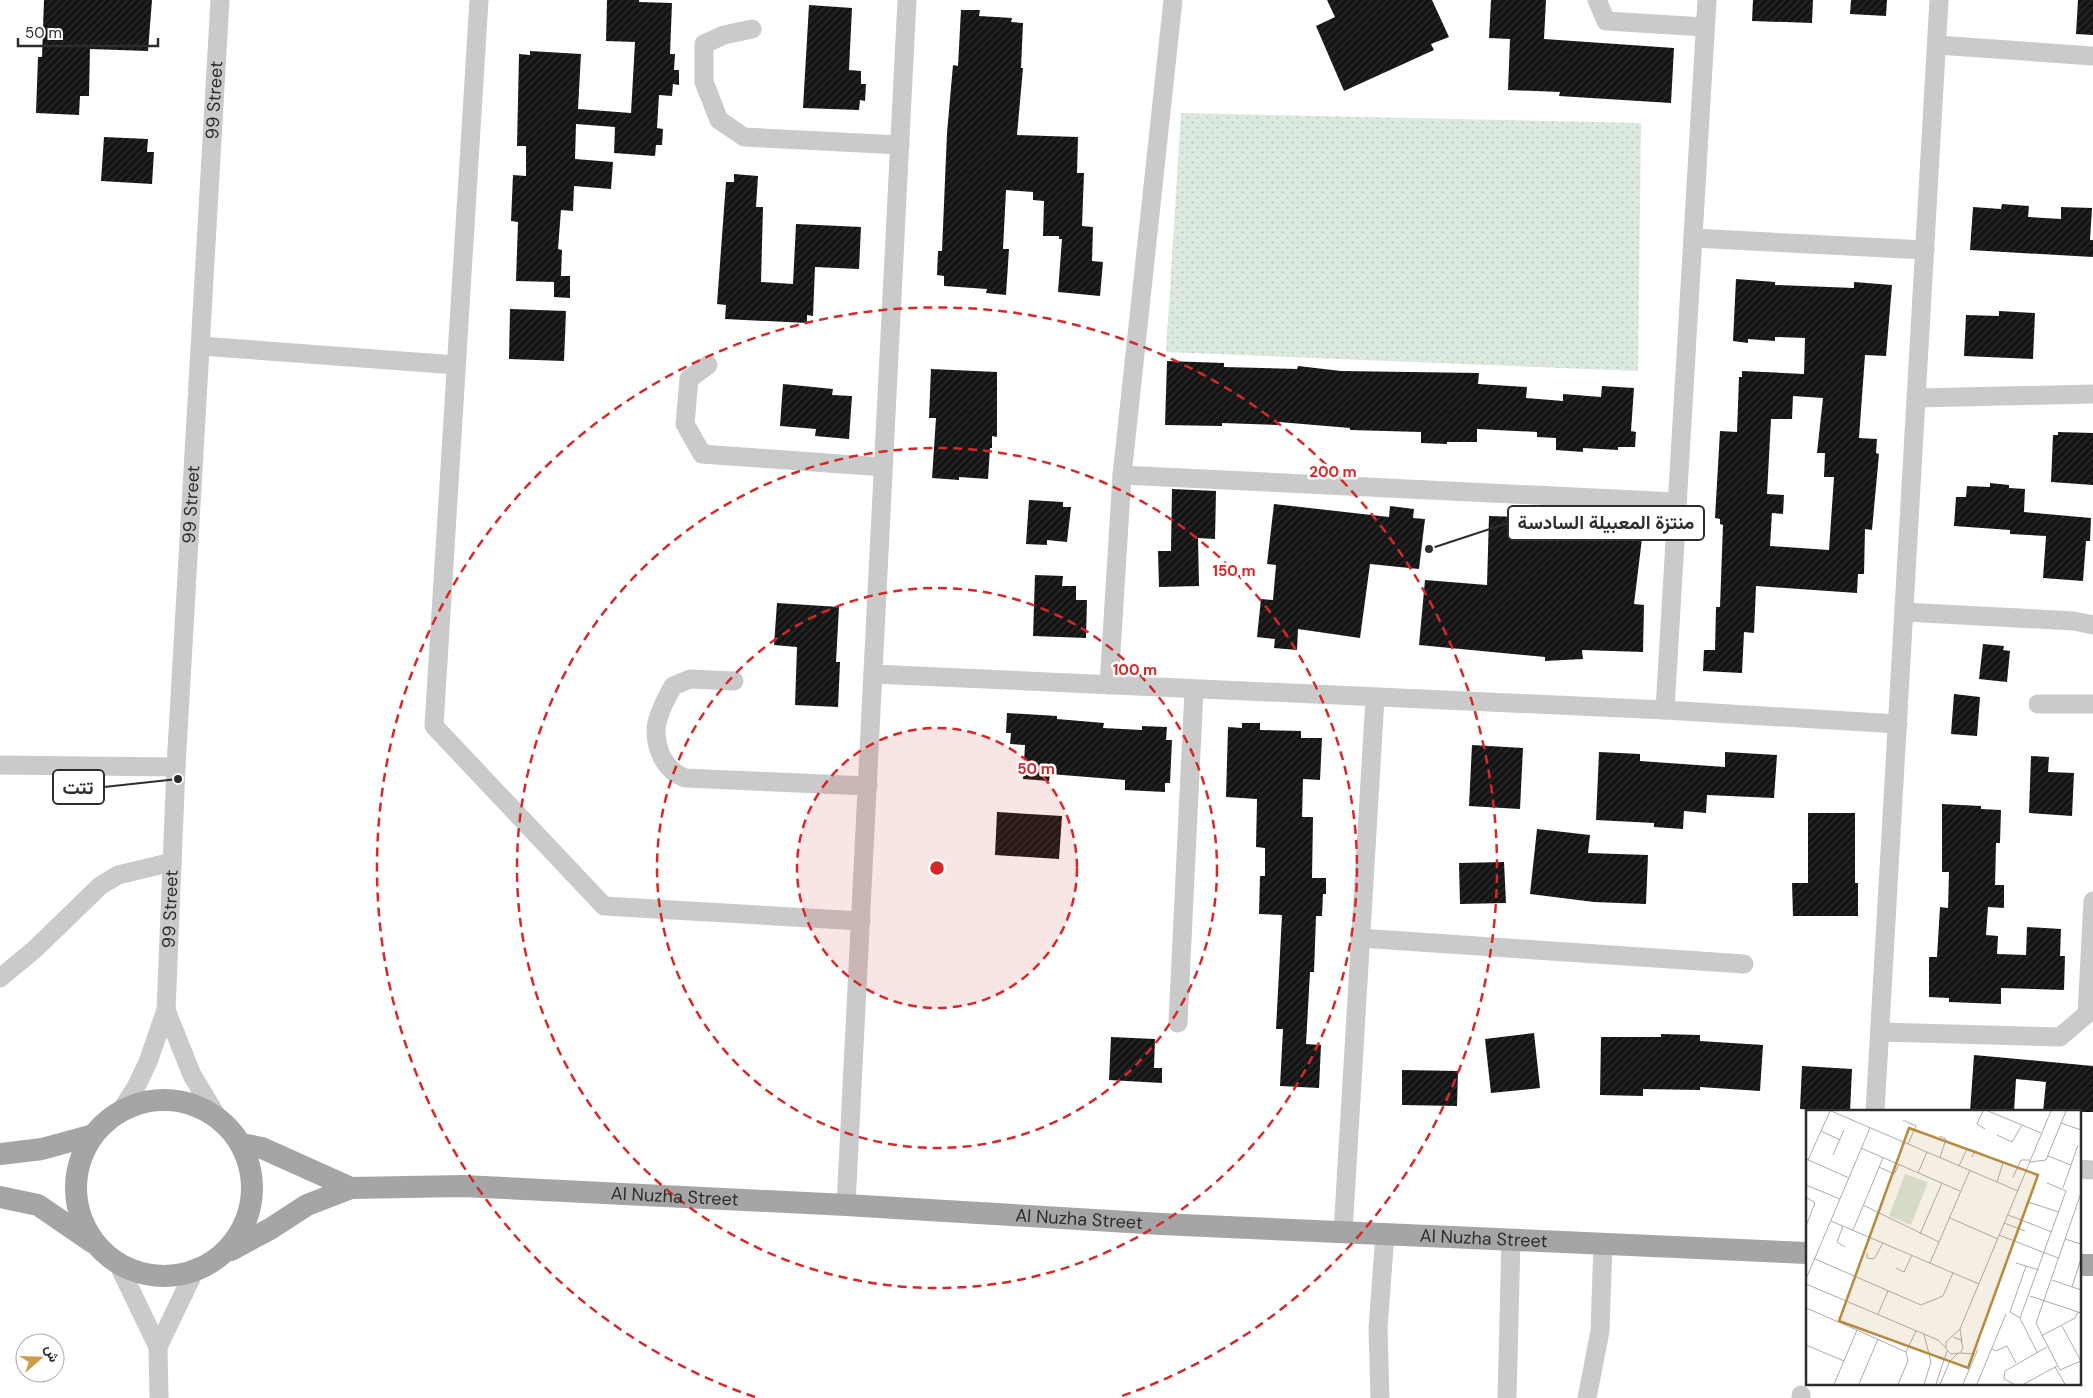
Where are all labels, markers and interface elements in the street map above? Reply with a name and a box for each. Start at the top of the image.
scale bar [18,15,158,47]
text: 50 m [25,23,62,43]
street label: 99 Street [200,60,228,140]
text: 200 m [1309,462,1357,482]
street label: 99 Street [177,465,205,544]
callout: منتزة المعبيلة السادسة [1508,506,1704,540]
text: منتزة المعبيلة السادسة [1518,510,1694,535]
text: 150 m [1213,561,1256,581]
text: 100 m [1113,660,1157,680]
text: 50 m [1017,759,1055,779]
callout: تتت [53,770,104,804]
text: تتت [62,775,94,800]
centre of rings [928,859,946,877]
street label: 99 Street [157,869,184,949]
inset map [1806,1110,2080,1386]
street label: Al Nuzha Street [610,1181,739,1212]
street label: Al Nuzha Street [1015,1203,1144,1235]
street label: Al Nuzha Street [1419,1224,1548,1253]
north arrow [15,1333,65,1383]
text: ش [41,1343,64,1365]

